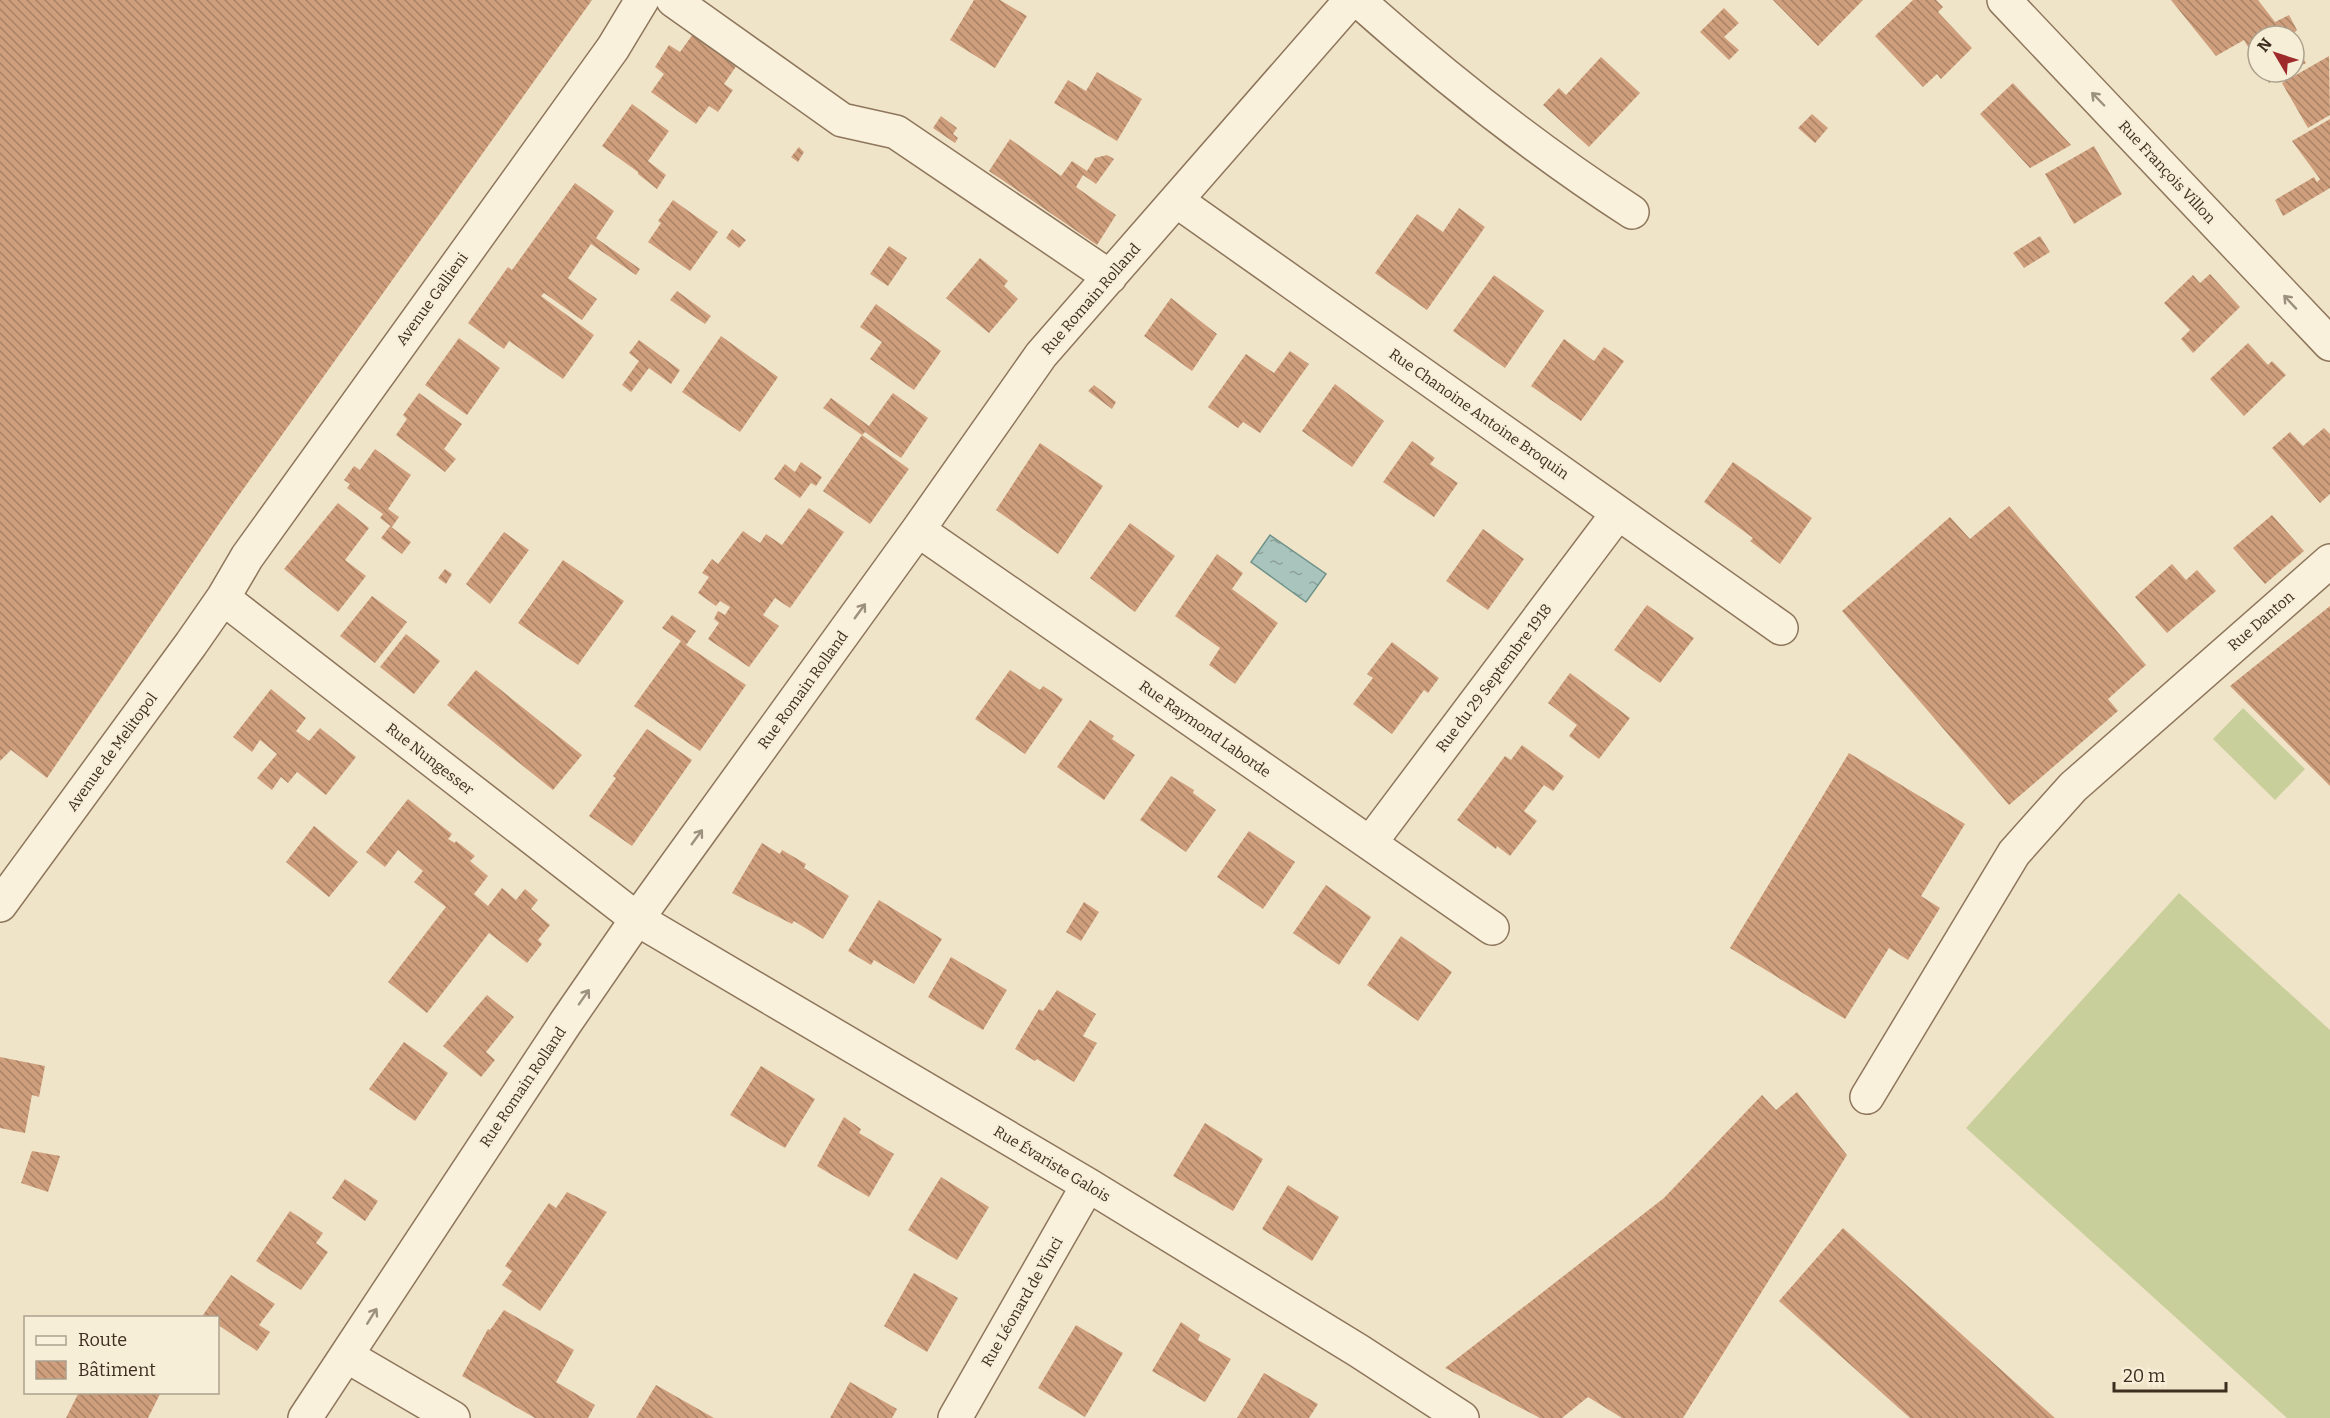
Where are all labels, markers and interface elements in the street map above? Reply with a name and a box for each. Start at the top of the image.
north arrow [2246,24,2306,84]
text: N [2253,34,2276,56]
one-way arrow [2091,92,2105,107]
street label: Rue François Villon [2115,117,2220,227]
street label: Rue Romain Rolland [1038,240,1144,358]
street label: Avenue Gallieni [392,249,472,349]
one-way arrow [2283,295,2297,310]
street label: Rue Chanoine Antoine Broquin [1386,345,1573,483]
street label: Rue Danton [2224,587,2298,655]
street label: Rue du 29 Septembre 1918 [1432,600,1556,756]
one-way arrow [854,603,866,619]
street label: Rue Romain Rolland [754,628,852,752]
street label: Rue Raymond Laborde [1136,677,1274,781]
street label: Avenue de Melitopol [63,689,161,815]
street label: Rue Nungesser [383,719,478,799]
one-way arrow [691,830,703,846]
one-way arrow [578,989,590,1005]
street label: Rue Romain Rolland [476,1023,570,1150]
street label: Rue Évariste Galois [990,1122,1114,1206]
street label: Rue Léonard de Vinci [978,1234,1067,1370]
one-way arrow [365,1308,378,1325]
legend [24,1316,219,1394]
text: Route [78,1329,127,1351]
scale bar [2114,1355,2226,1393]
text: Bâtiment [78,1359,156,1381]
text: 20 m [2123,1365,2165,1387]

